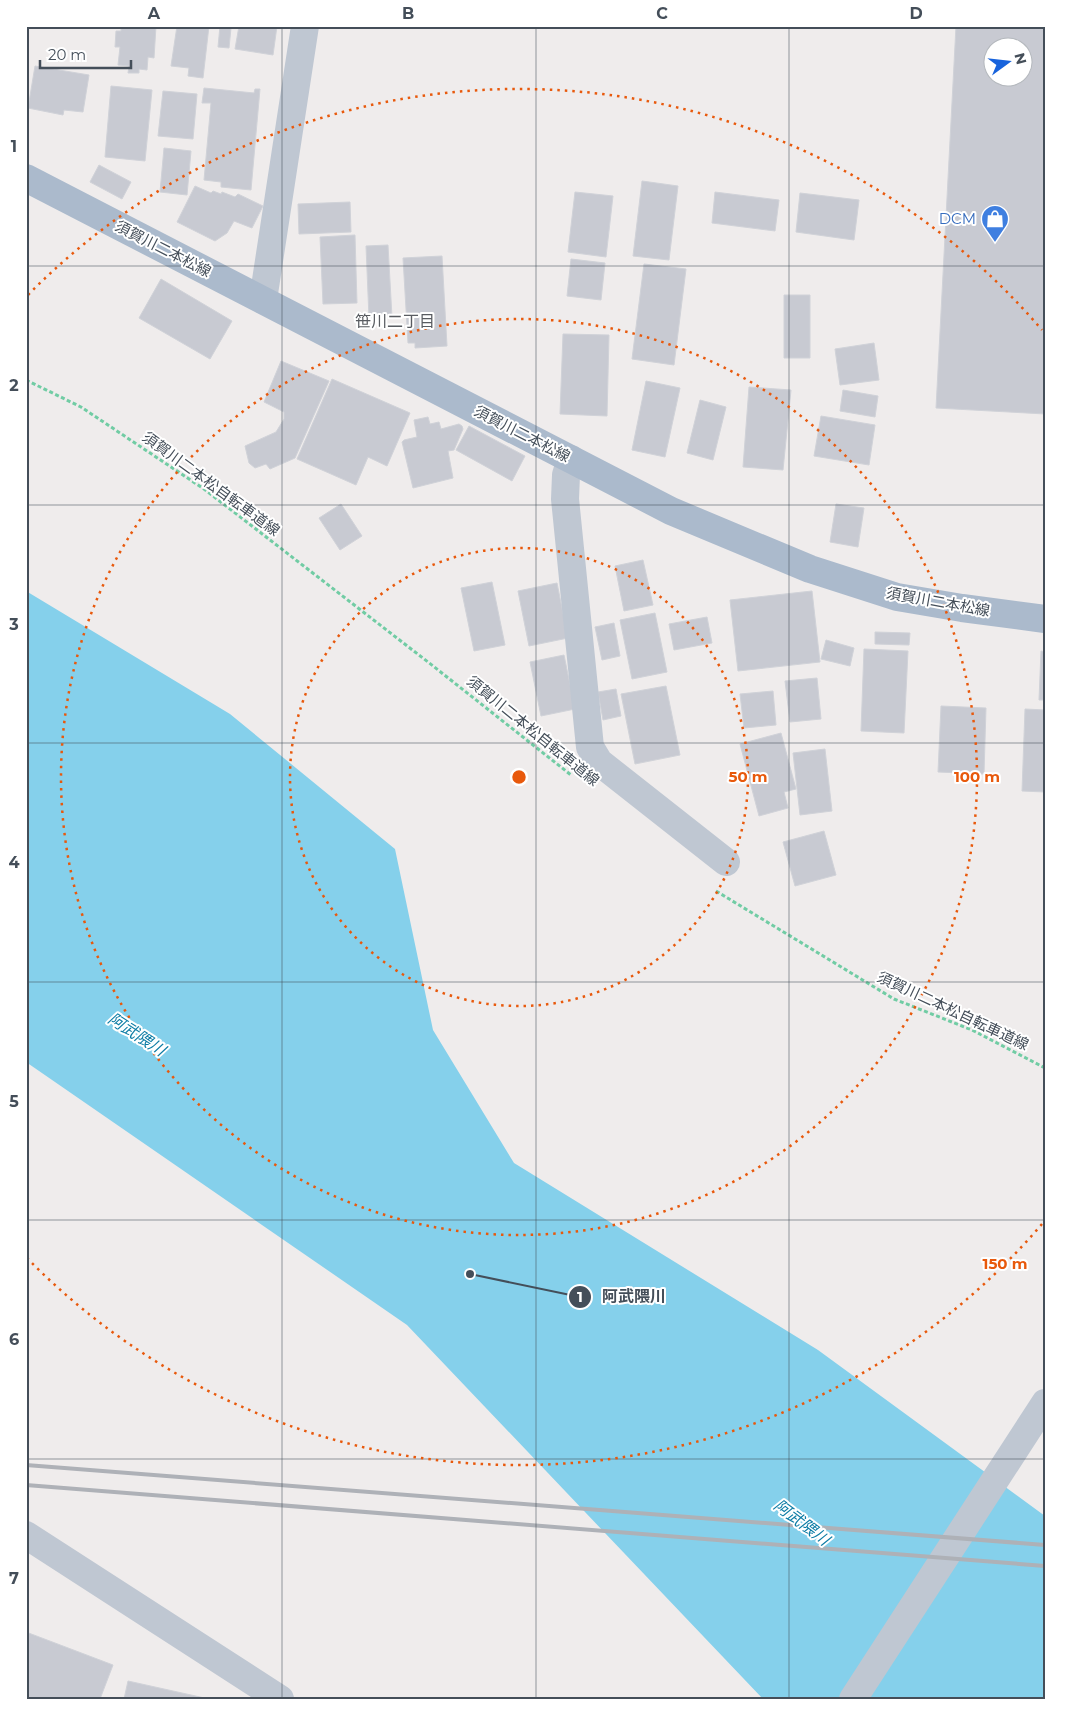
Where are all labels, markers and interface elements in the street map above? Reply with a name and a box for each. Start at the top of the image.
text: A [147,4,161,23]
text: B [402,4,414,23]
text: C [656,4,668,23]
text: D [909,4,923,23]
scale bar [40,38,131,70]
north arrow [984,38,1034,88]
text: 20 m [48,45,86,64]
text: N [1010,51,1031,66]
text: 1 [11,137,17,156]
shop icon: DCM [980,204,1010,243]
place label: DCM [939,209,976,228]
street label: 須賀川二本松線 [112,216,214,281]
district label: 笹川二丁目 [355,312,435,331]
text: 2 [9,376,19,395]
street label: 須賀川二本松線 [471,401,573,466]
street label: 須賀川二本松自転車道線 [139,427,284,540]
street label: 須賀川二本松線 [885,583,991,620]
text: 3 [8,615,19,634]
street label: 須賀川二本松自転車道線 [463,671,603,790]
text: 50 m [728,767,768,786]
text: 100 m [954,767,1000,786]
centre of rings [510,768,528,786]
text: 4 [8,853,20,872]
street label: 須賀川二本松自転車道線 [874,967,1032,1054]
water label: 阿武隈川 [105,1009,170,1061]
text: 5 [9,1092,19,1111]
text: 150 m [983,1254,1027,1273]
callout: 阿武隈川 [567,1281,676,1312]
text: 1 [577,1287,583,1306]
text: 阿武隈川 [602,1287,666,1306]
text: 6 [9,1330,19,1349]
water label: 阿武隈川 [770,1496,835,1550]
text: 7 [9,1569,19,1588]

